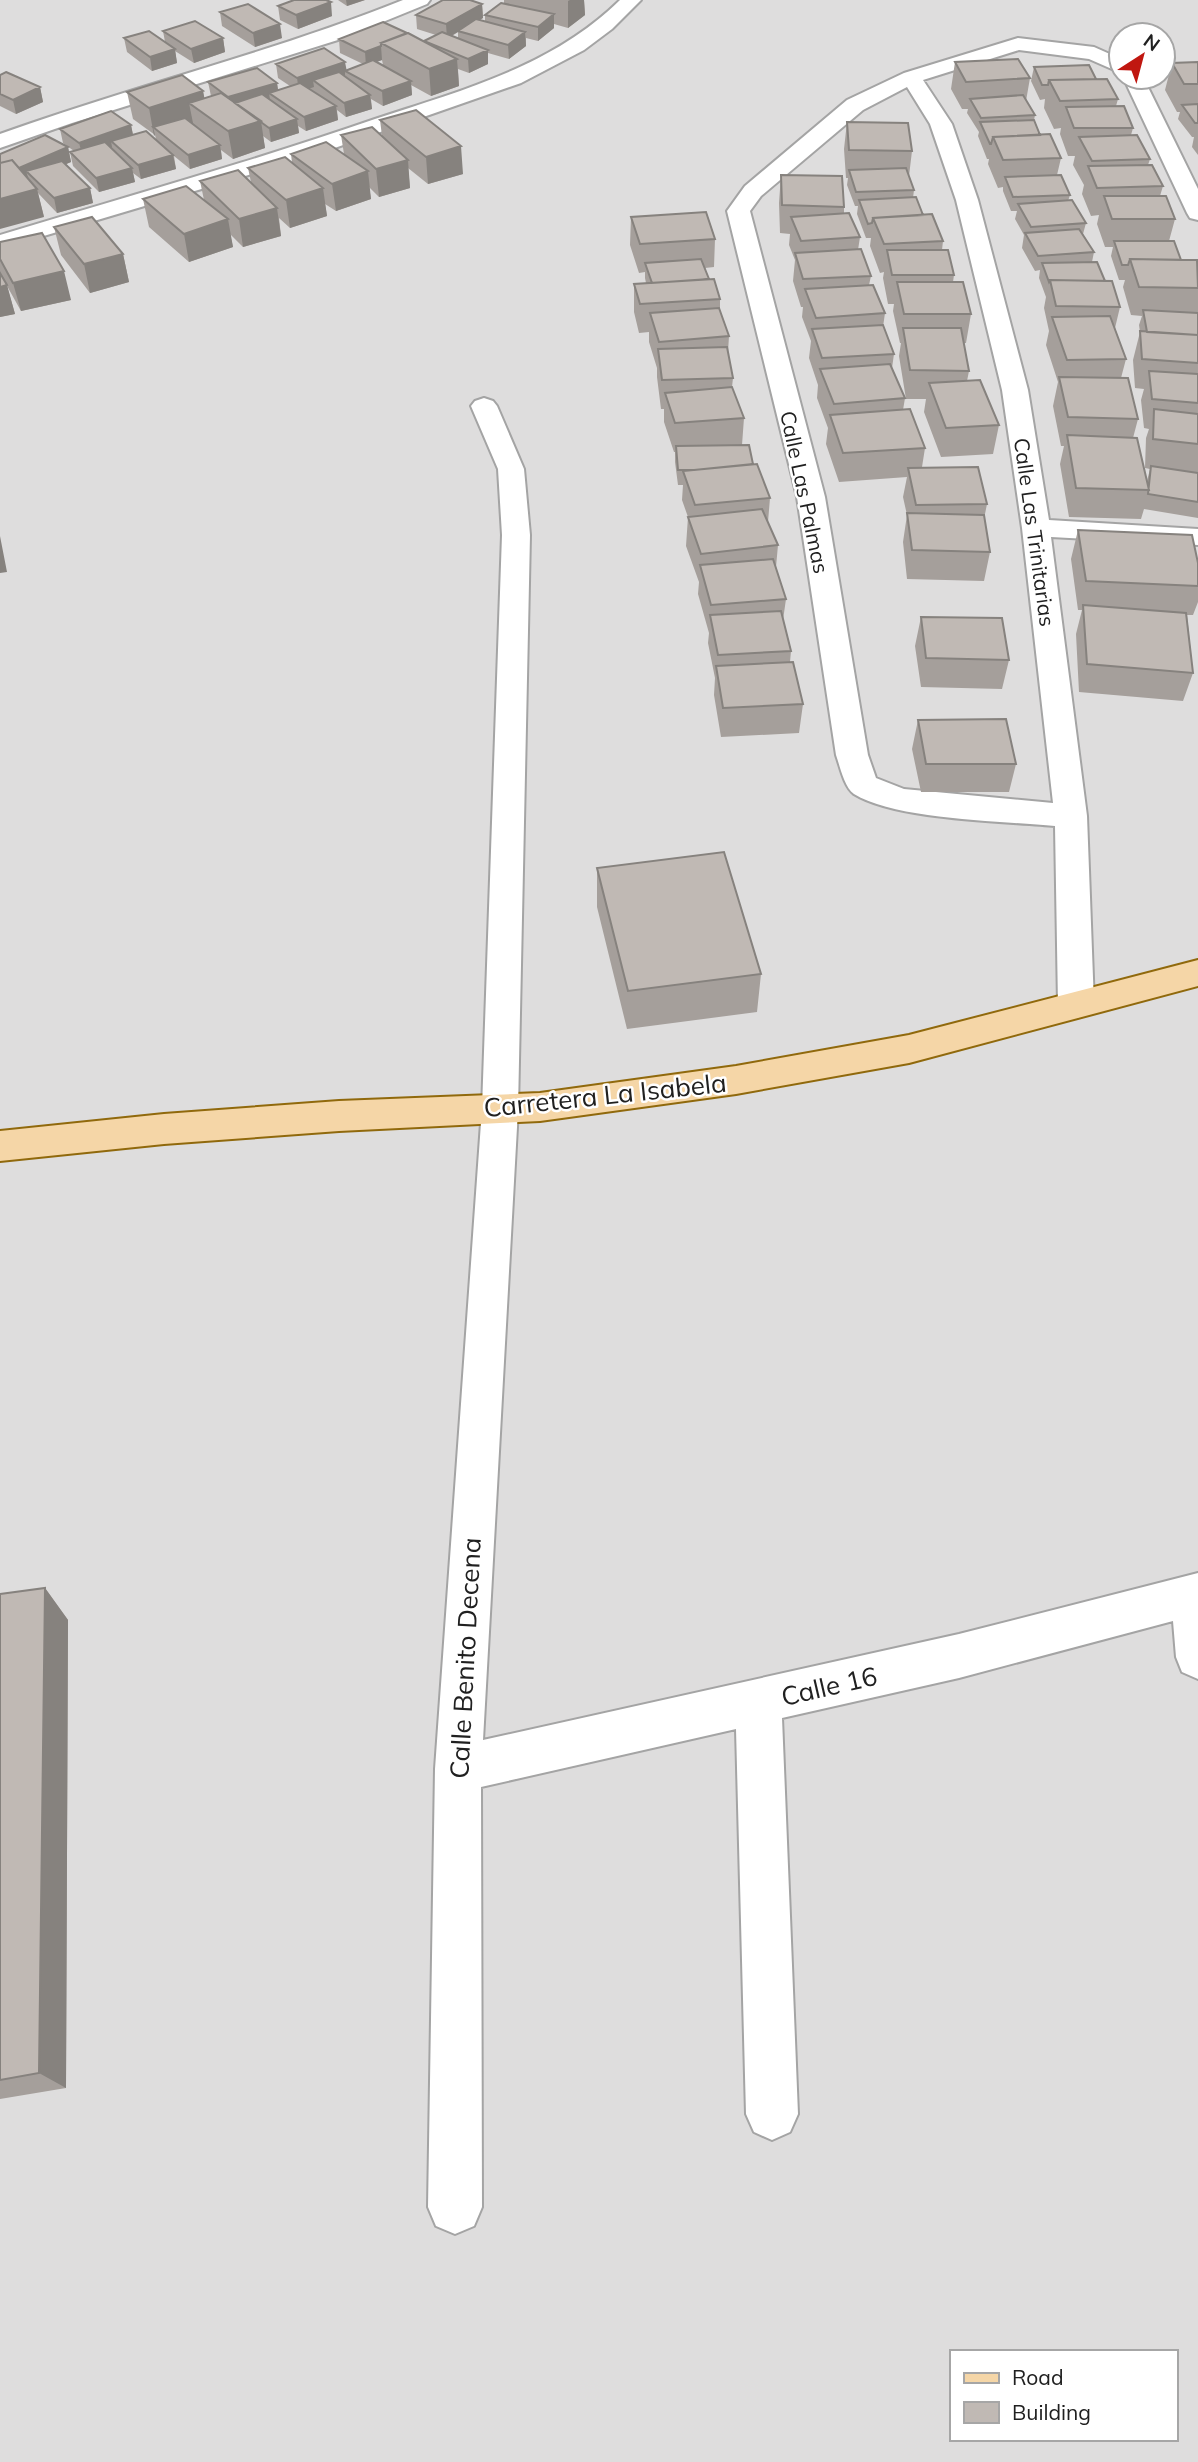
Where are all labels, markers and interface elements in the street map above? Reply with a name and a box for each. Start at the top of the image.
north arrow [1107,21,1177,91]
text: N [1139,28,1165,56]
street label: Calle Las Palmas [775,408,835,576]
street label: Calle Las Trinitarias [1009,436,1061,628]
street label: Carretera La Isabela [482,1066,728,1124]
street label: Calle Benito Decena [442,1537,488,1779]
street label: Calle 16 [778,1659,880,1713]
legend [950,2350,1177,2441]
text: Road [1012,2364,1063,2390]
text: Building [1012,2399,1091,2425]

